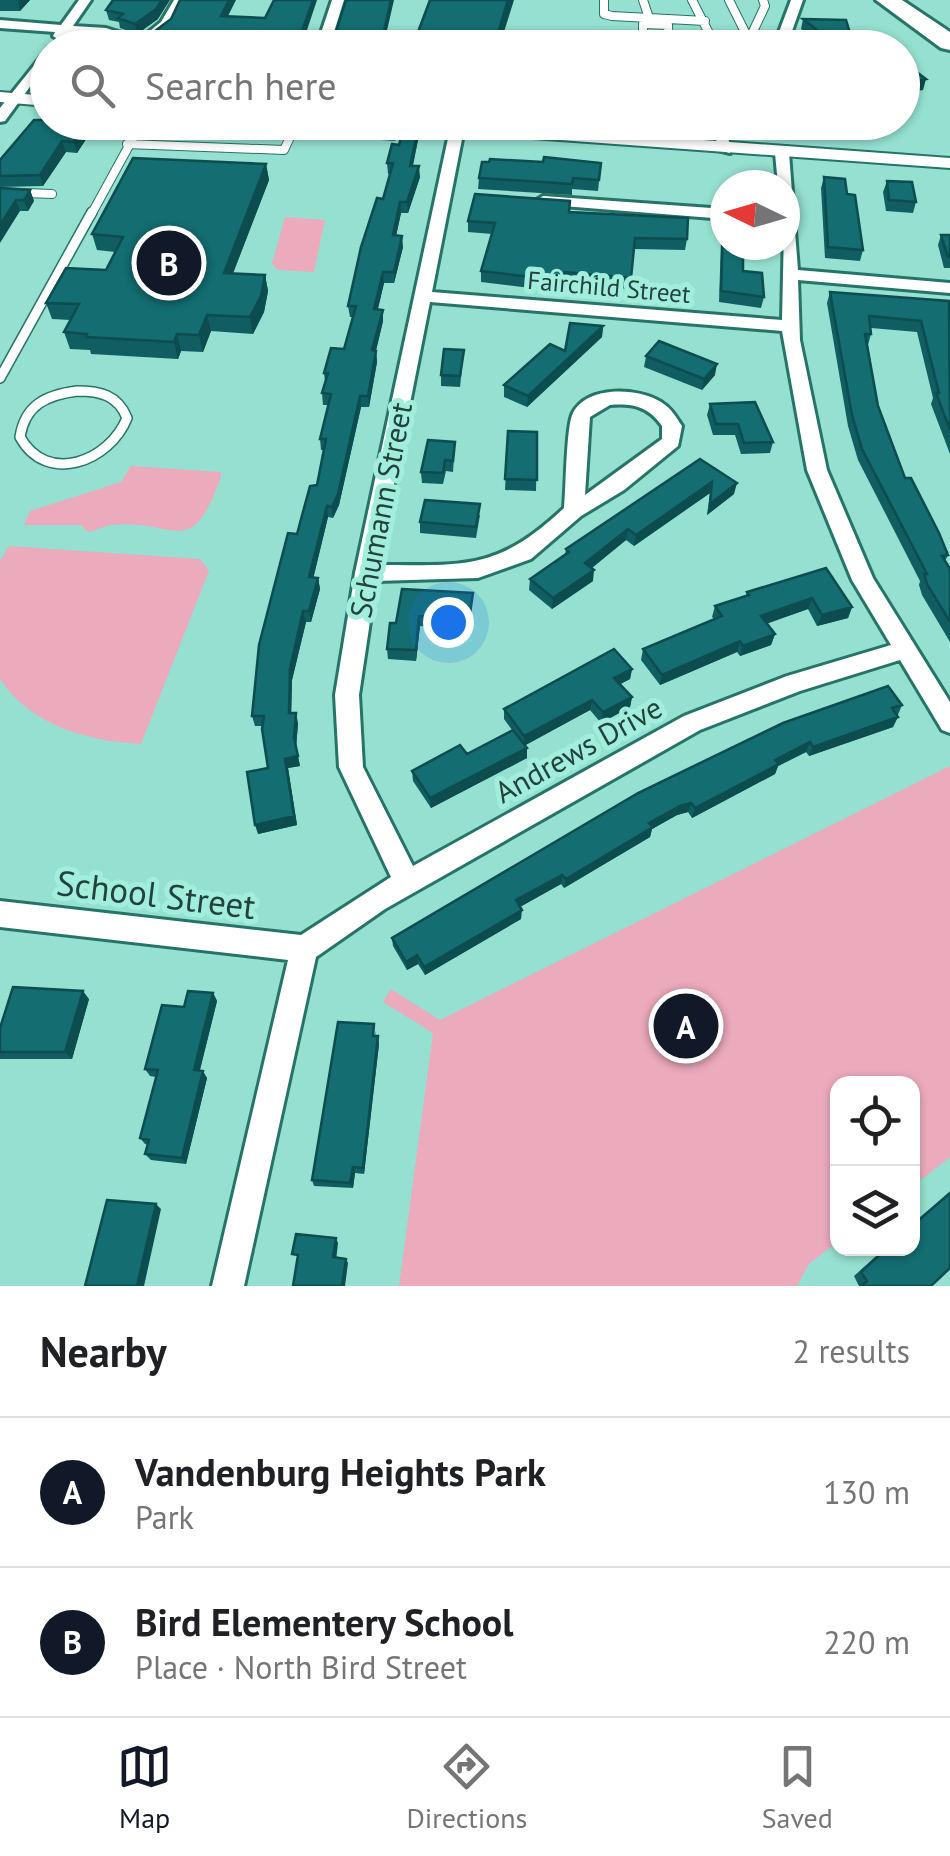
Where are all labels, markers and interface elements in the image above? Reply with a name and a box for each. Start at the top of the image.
search box [30,30,920,140]
icon: search [65,58,120,113]
text: Search here [145,61,337,110]
north arrow [710,170,800,260]
pin: B [136,226,202,300]
street label: Fairchild Street [526,264,692,310]
street label: Schumann Street [340,399,420,621]
your location [423,597,474,648]
street label: Andrews Drive [488,687,668,811]
street label: School Street [54,859,258,929]
pin: A [654,988,718,1064]
map controls [830,1076,920,1256]
button: locate [830,1076,920,1166]
button: layers [830,1166,920,1256]
text: Nearby [40,1324,167,1379]
text: 2 results [792,1330,910,1372]
text: Vandenburg Heights Park [135,1447,546,1496]
text: A [63,1471,82,1513]
text: 130 m [823,1471,910,1513]
text: Park [135,1496,194,1538]
text: Bird Elementery School [135,1597,513,1646]
text: B [63,1621,82,1663]
text: 220 m [823,1621,910,1663]
text: Place · North Bird Street [135,1646,467,1688]
tab: Map [117,1739,172,1836]
tab: Directions [406,1739,527,1836]
tab: Saved [762,1739,833,1836]

